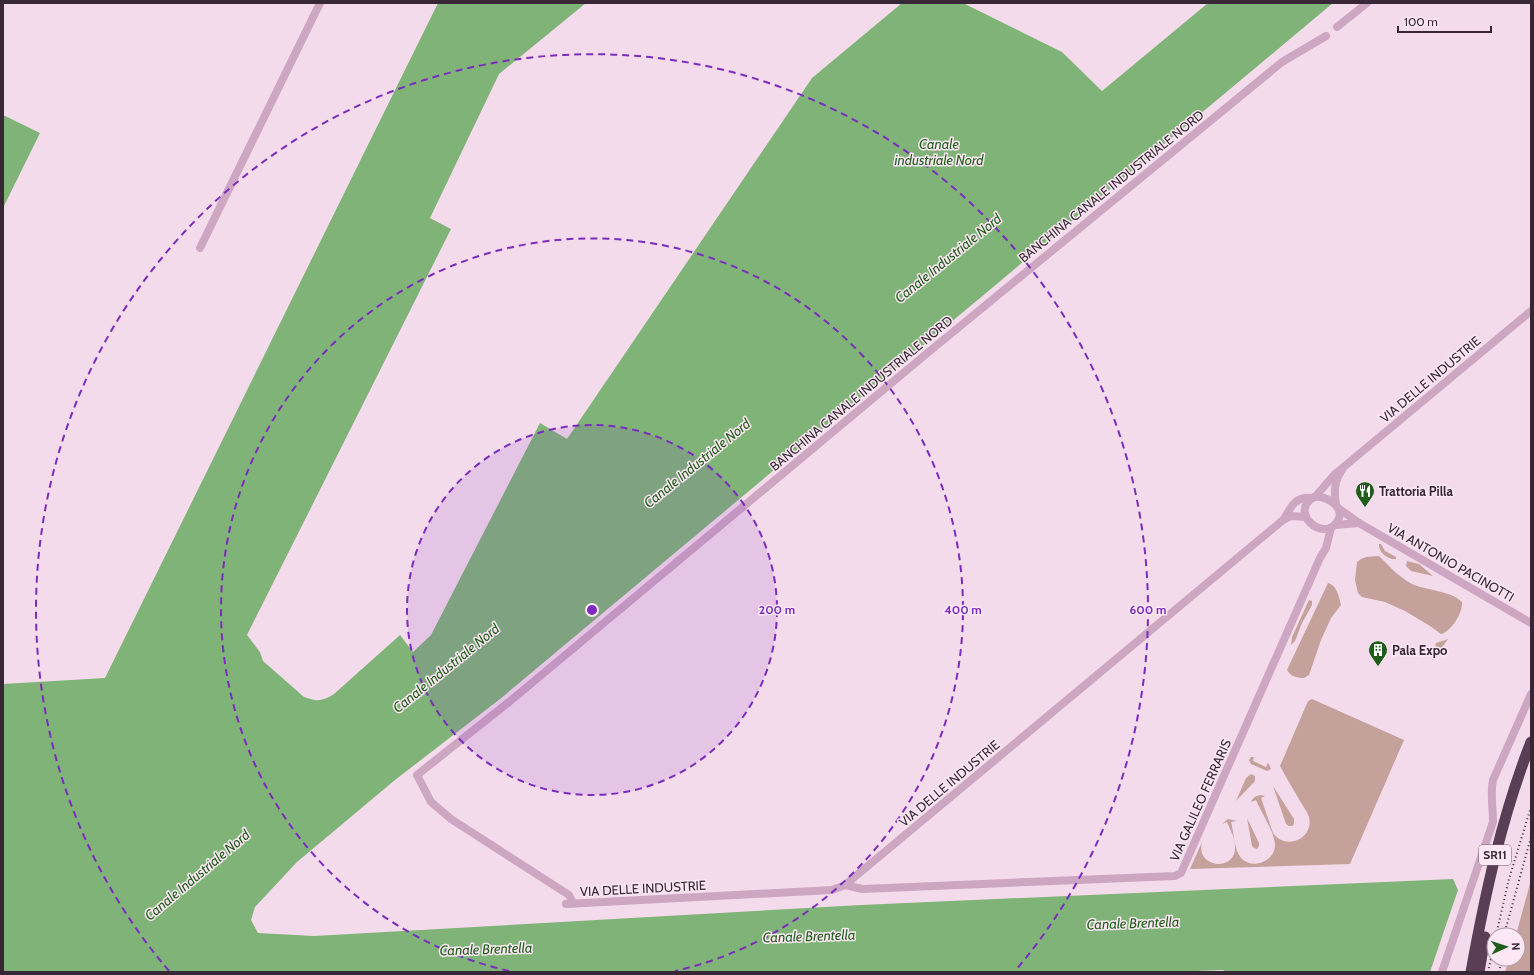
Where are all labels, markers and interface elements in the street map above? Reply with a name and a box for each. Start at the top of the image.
scale bar [1398,8,1491,34]
text: 100 m [1404,14,1438,29]
street label: BANCHINA CANALE INDUSTRIALE NORD [1015,106,1207,266]
water label: Canale industriale Nord [895,135,984,169]
water label: Canale Industriale Nord [891,209,1006,307]
street label: BANCHINA CANALE INDUSTRIALE NORD [766,312,956,474]
street label: VIA DELLE INDUSTRIE [1377,332,1483,426]
water label: Canale Industriale Nord [640,414,755,512]
restaurant icon: Trattoria Pilla [1354,480,1376,508]
place label: Trattoria Pilla [1379,483,1453,499]
street label: VIA ANTONIO PACINOTTI [1385,519,1517,605]
text: 200 m [759,602,795,617]
text: 400 m [944,602,982,617]
text: 600 m [1130,602,1166,617]
centre of rings [585,603,599,617]
water label: Canale Industriale Nord [389,619,504,717]
building icon: Pala Expo [1367,639,1389,667]
place label: Pala Expo [1392,642,1448,658]
street label: VIA DELLE INDUSTRIE [896,736,1002,830]
street label: VIA GALILEO FERRARIS [1166,736,1234,863]
water label: Canale Industriale Nord [141,825,254,924]
road number: SR11 [1479,845,1511,865]
street label: VIA DELLE INDUSTRIE [580,877,706,899]
water label: Canale Brentella [1086,912,1180,934]
water label: Canale Brentella [762,925,856,947]
north arrow [1486,927,1526,967]
water label: Canale Brentella [439,938,533,960]
text: N [1509,942,1523,951]

